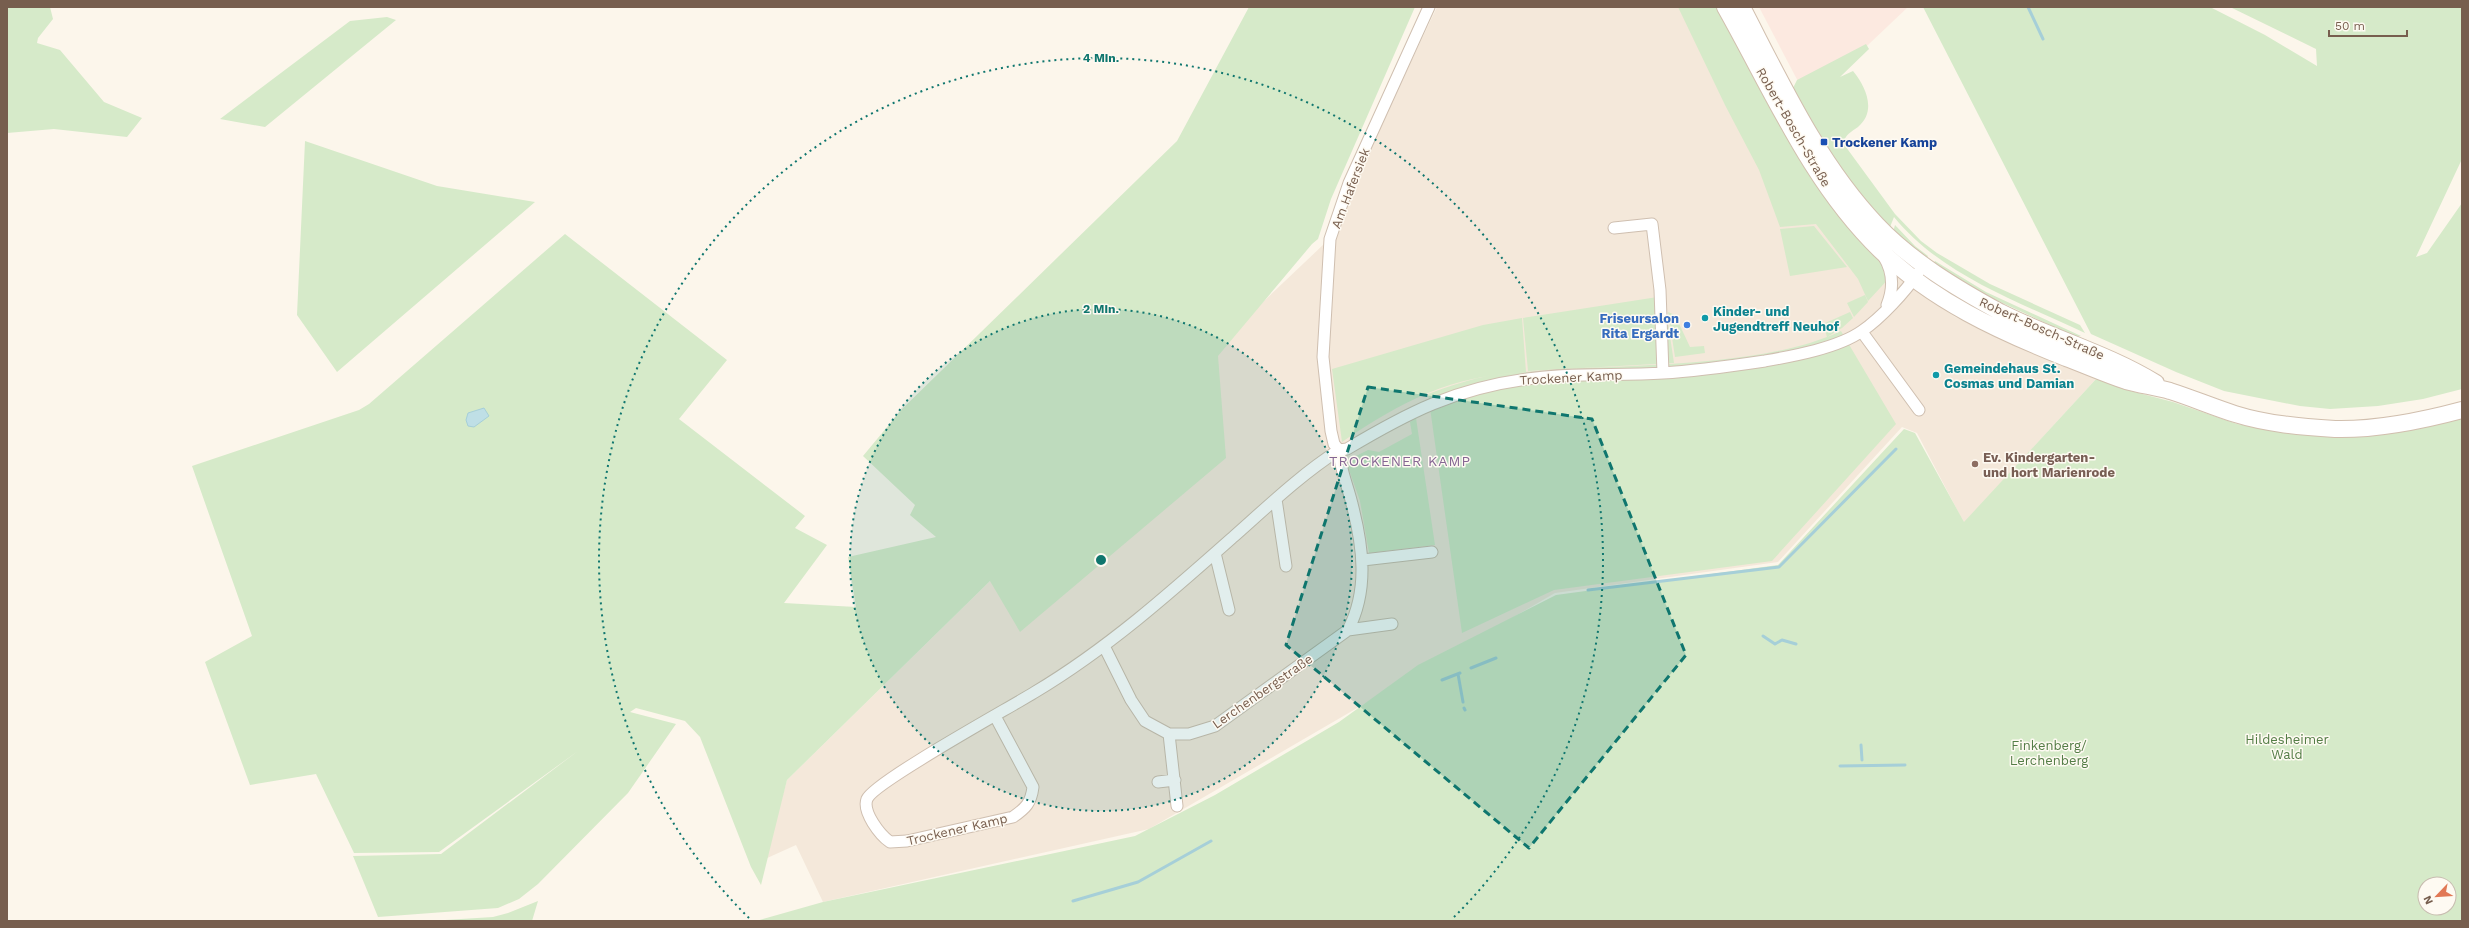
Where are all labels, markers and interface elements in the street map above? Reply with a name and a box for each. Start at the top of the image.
scale bar [2329,12,2407,38]
text: 50 m [2335,19,2365,33]
text: 4 Min. [1083,51,1119,65]
street label: Robert-Bosch-Straße [1753,65,1834,190]
place label: Trockener Kamp [1832,135,1937,150]
marker: Trockener Kamp [1819,137,1829,147]
street label: Am Hafersiek [1328,145,1373,230]
street label: Robert-Bosch-Straße [1977,294,2107,363]
text: 2 Min. [1083,302,1119,316]
place label: Kinder- und Jugendtreff Neuhof [1713,304,1840,334]
place label: Friseursalon Rita Ergardt [1599,311,1679,341]
marker: Kinder- und Jugendtreff Neuhof [1700,313,1710,323]
marker: Friseursalon Rita Ergardt [1682,320,1692,330]
place label: Gemeindehaus St. Cosmas und Damian [1944,361,2074,391]
street label: Trockener Kamp [1519,367,1623,388]
marker: Gemeindehaus St. Cosmas und Damian [1931,370,1941,380]
place label: Ev. Kindergarten- und hort Marienrode [1983,450,2115,480]
district label: TROCKENER KAMP [1329,453,1471,469]
marker: Ev. Kindergarten- und hort Marienrode [1970,459,1980,469]
centre of rings [1094,553,1108,567]
street label: Lerchenbergstraße [1209,651,1315,732]
park label: Hildesheimer Wald [2245,732,2329,762]
park label: Finkenberg/ Lerchenberg [2010,738,2088,768]
street label: Trockener Kamp [905,811,1009,848]
north arrow [2417,876,2457,916]
text: N [2421,894,2436,906]

